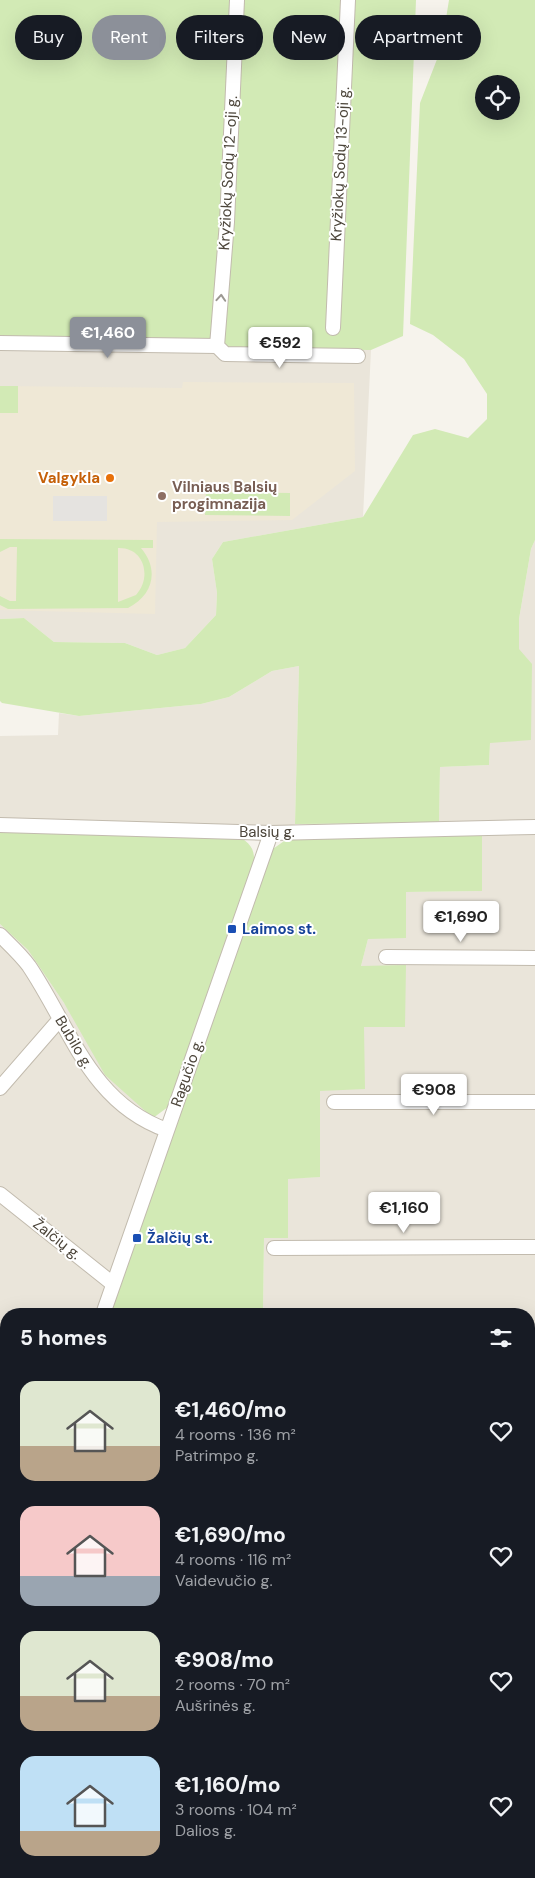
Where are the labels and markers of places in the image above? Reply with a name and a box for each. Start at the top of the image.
pin: €1,460 [67,316,149,359]
pin: €592 [250,326,310,369]
place label: Valgykla [38,468,100,488]
marker: Valgykla [104,472,116,484]
place label: Vilniaus Balsių progimnazija [172,477,277,514]
marker: Vilniaus Balsių progimnazija [156,490,168,502]
pin: €1,690 [420,900,502,943]
place label: Laimos st. [242,919,316,939]
marker: Laimos st. [226,923,238,935]
pin: €908 [404,1074,464,1116]
pin: €1,160 [363,1192,445,1234]
place label: Žalčių st. [147,1228,213,1248]
marker: Žalčių st. [131,1232,143,1244]

